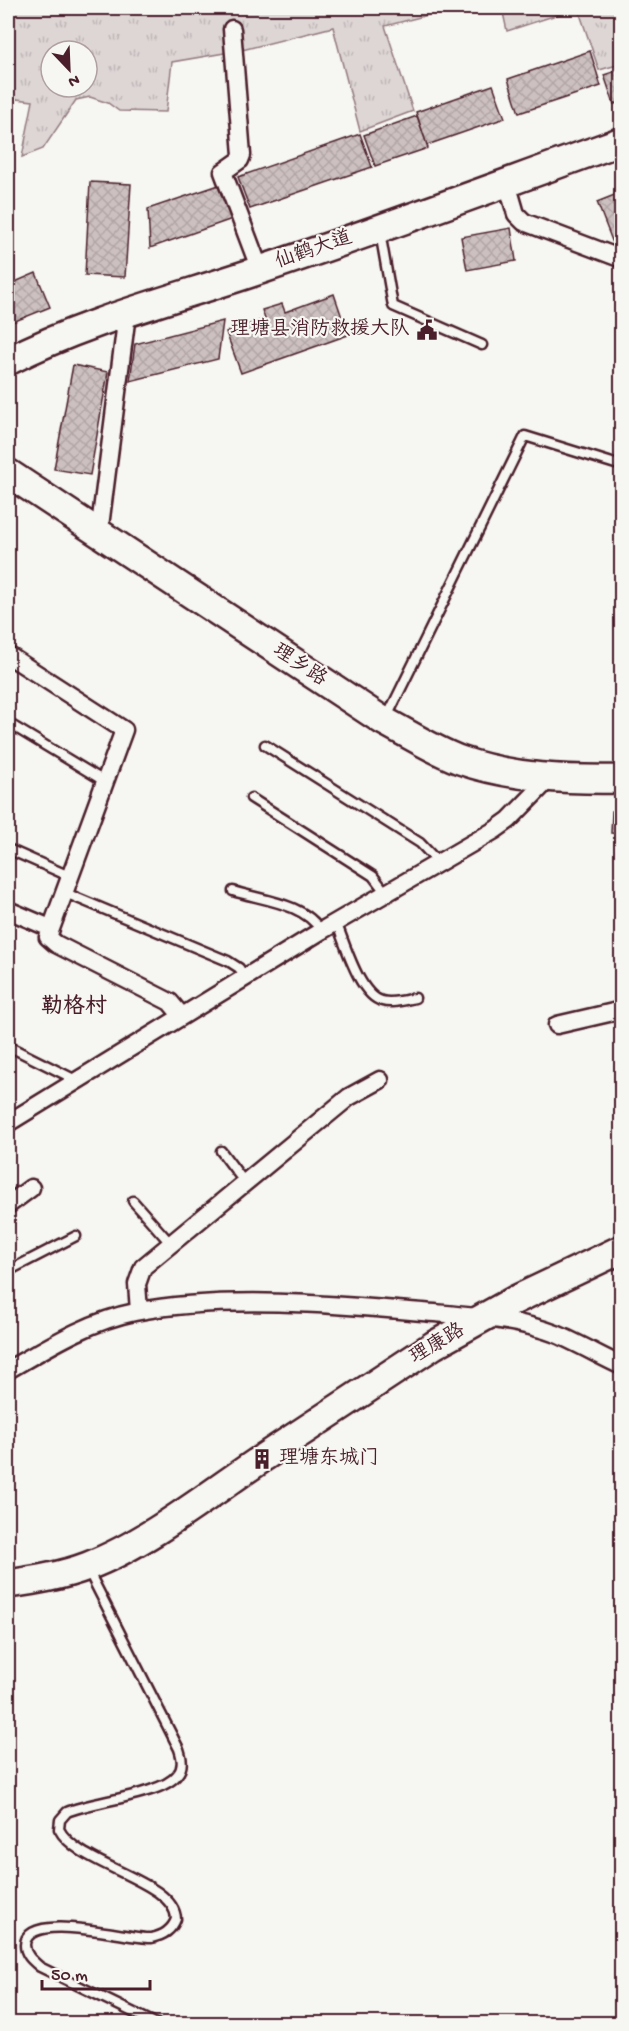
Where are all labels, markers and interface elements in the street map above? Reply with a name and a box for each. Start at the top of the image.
north arrow [39,39,99,99]
text: N [64,69,82,91]
street label: 仙鹤大道 [272,225,356,275]
place label: 理塘县消防救援大队 [230,317,410,342]
public building icon: 理塘县消防救援大队 [415,318,439,342]
street label: 理乡路 [268,638,332,693]
district label: 勒格村 [41,994,107,1021]
street label: 理康路 [405,1317,470,1370]
place label: 理塘东城门 [279,1446,379,1471]
building icon: 理塘东城门 [250,1447,274,1471]
scale bar [42,1953,150,1991]
text: 50 m [51,1966,88,1987]

